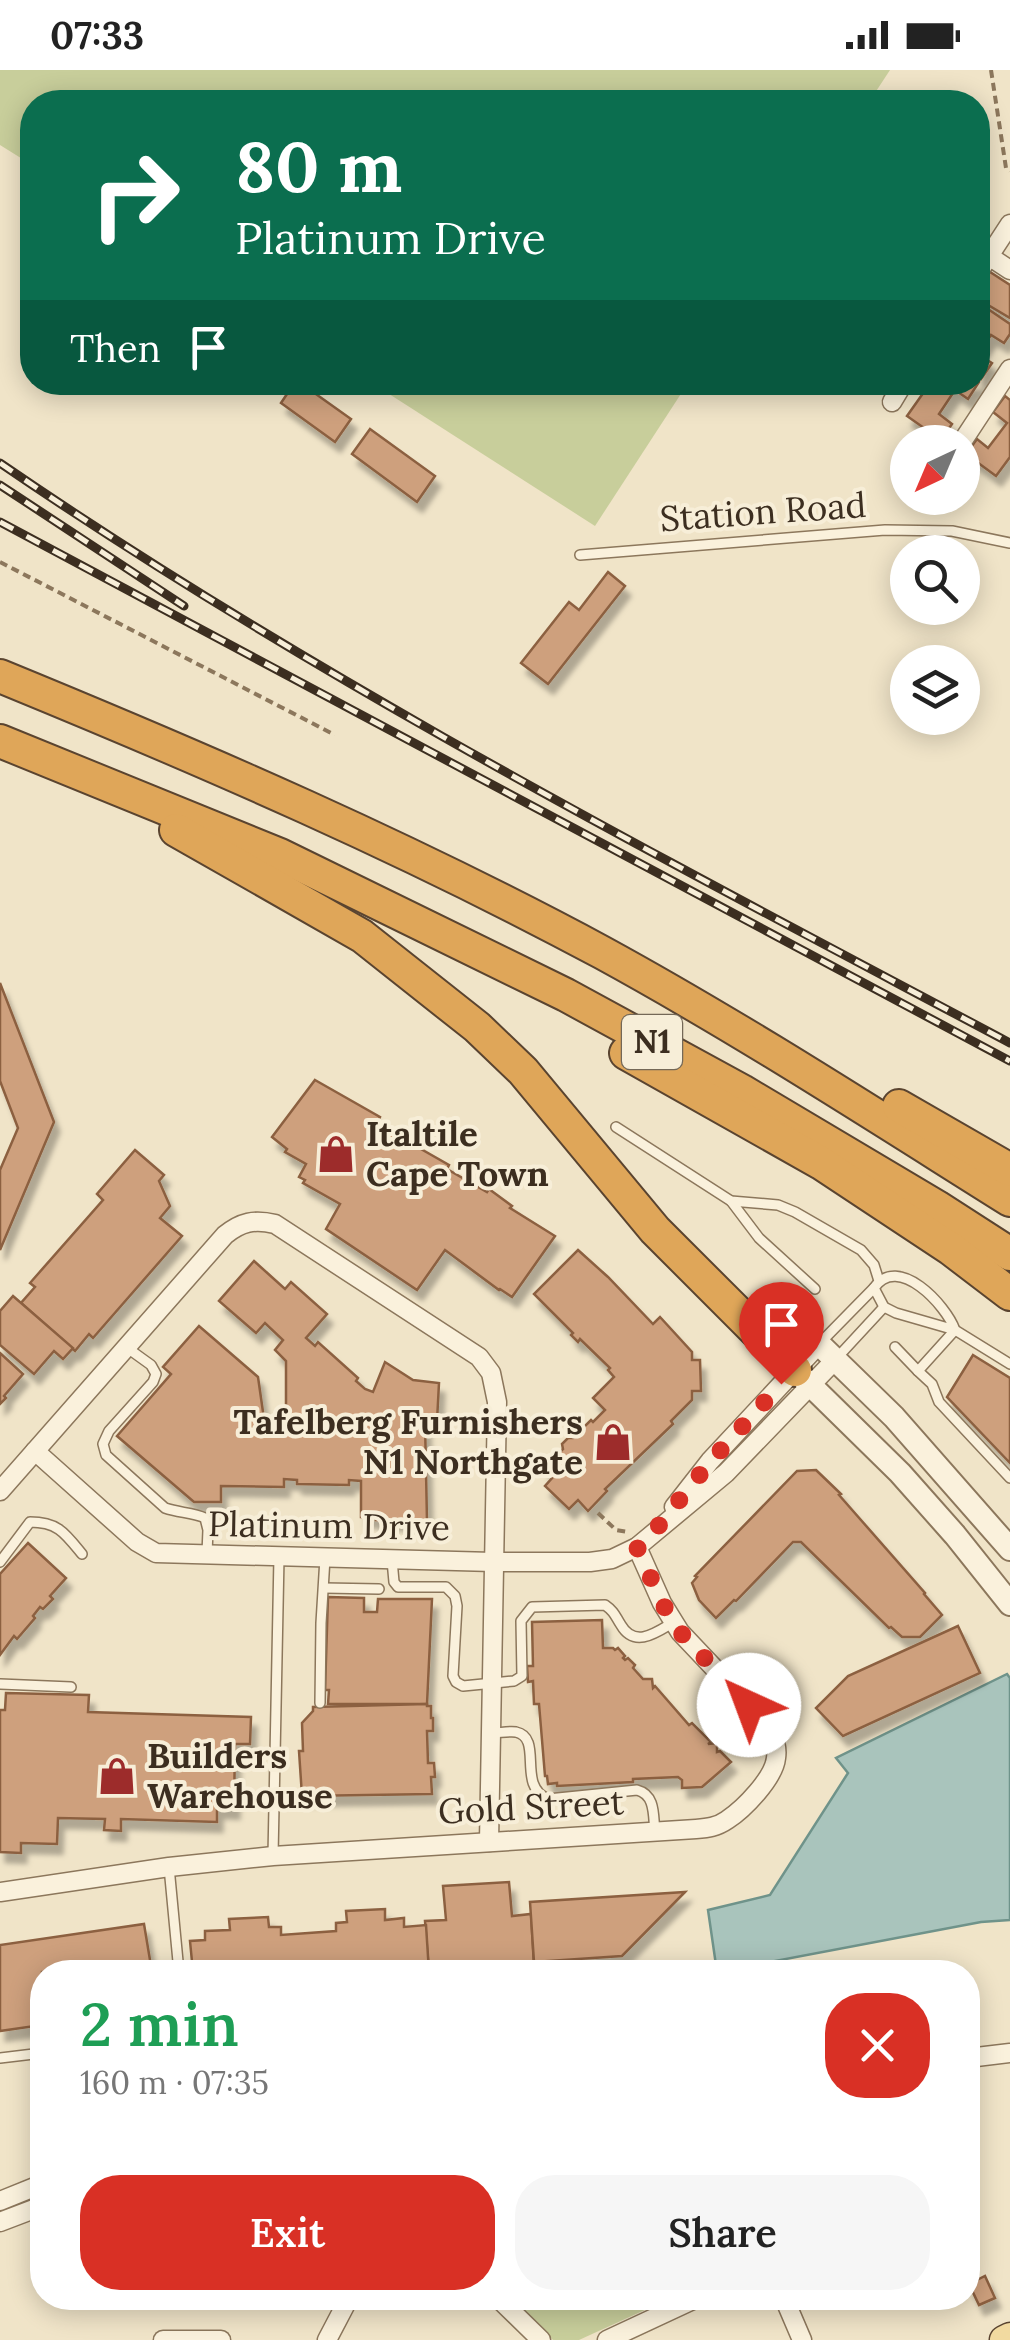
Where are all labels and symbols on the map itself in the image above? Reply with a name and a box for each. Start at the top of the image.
north arrow [890,425,980,515]
street label: Station Road [658,482,868,541]
road number: N1 [622,1015,682,1069]
place label: Italtile Cape Town [366,1111,549,1196]
shop icon: Italtile Cape Town [315,1133,357,1175]
pin [739,1282,824,1385]
place label: Tafelberg Furnishers N1 Northgate [233,1399,583,1484]
shop icon: Tafelberg Furnishers N1 Northgate [592,1421,634,1463]
street label: Platinum Drive [208,1501,450,1550]
position arrow [697,1653,801,1757]
place label: Builders Warehouse [147,1733,333,1818]
shop icon: Builders Warehouse [96,1755,138,1797]
street label: Gold Street [437,1779,625,1834]

